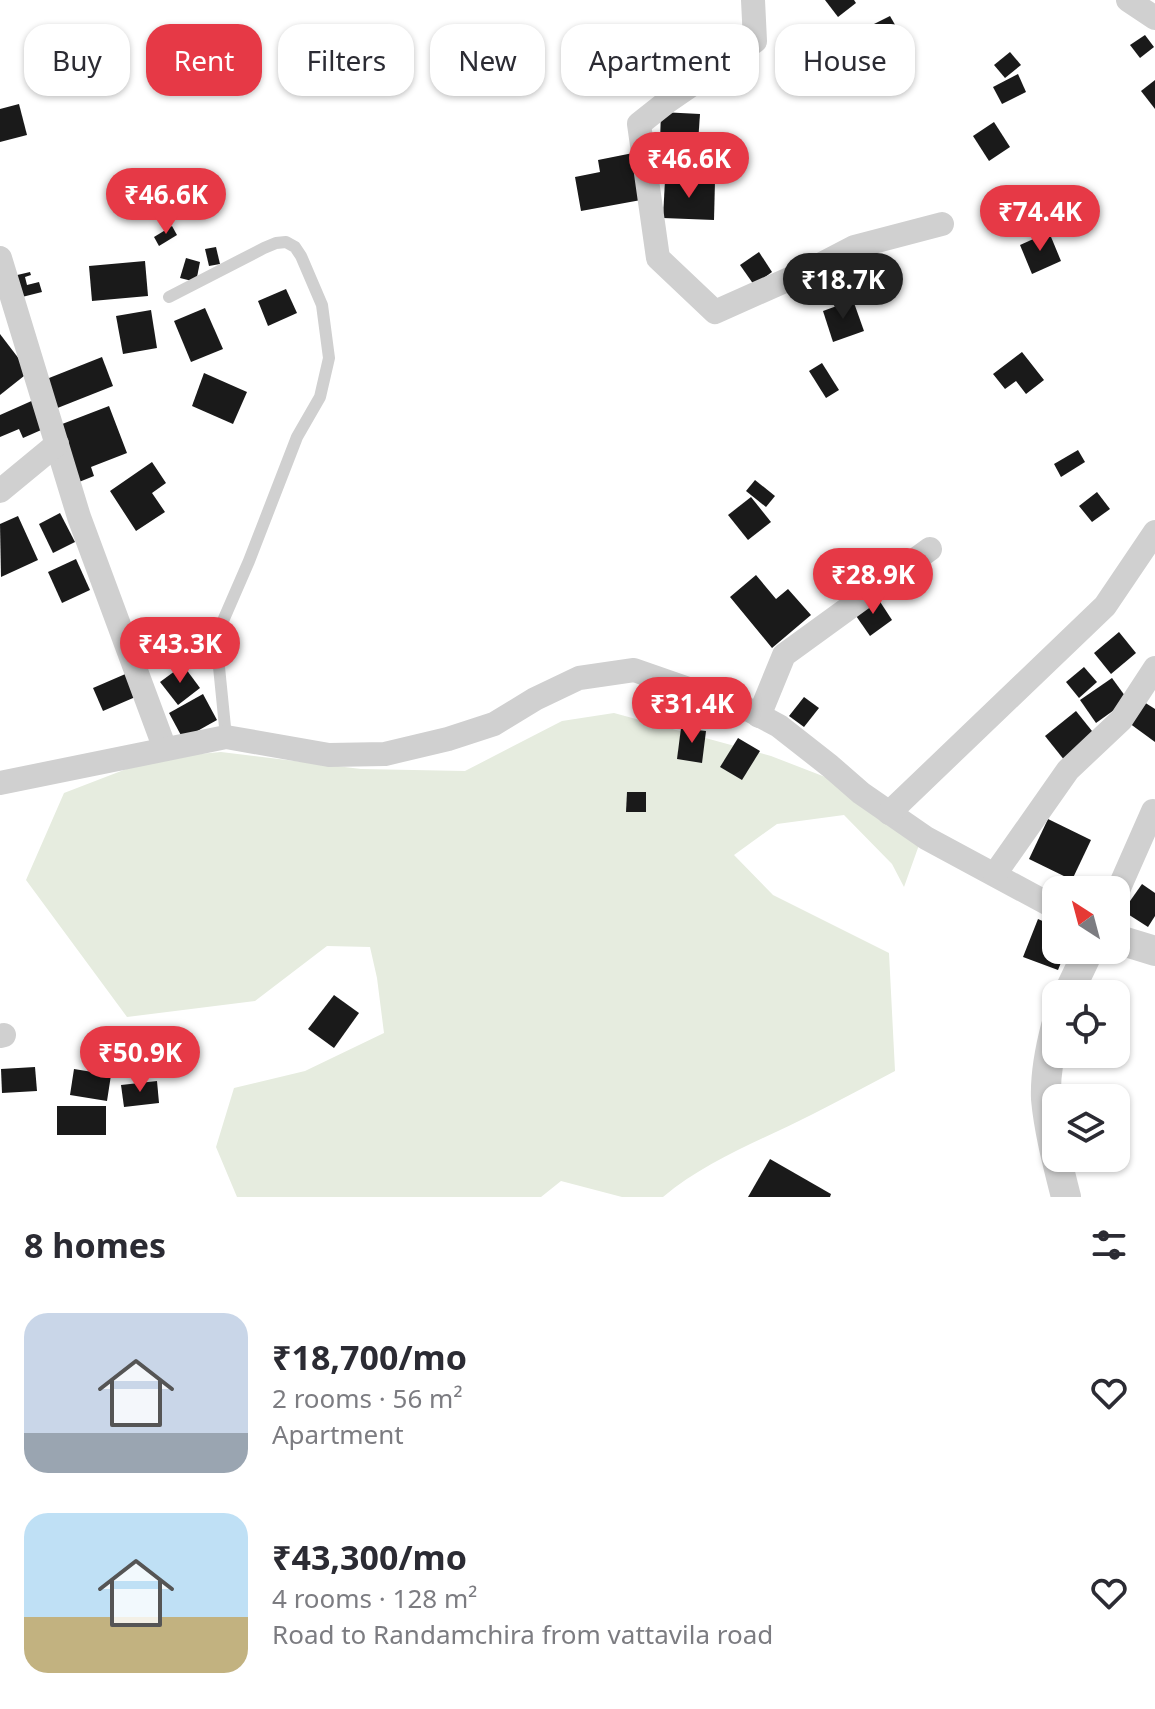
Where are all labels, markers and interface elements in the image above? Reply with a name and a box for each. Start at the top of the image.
chip: Buy [24,24,130,96]
chip: Rent [146,24,262,96]
chip: Filters [278,24,414,96]
chip: New [430,24,545,96]
chip: Apartment [561,24,759,96]
chip: House [775,24,915,96]
pin: ₹46.6K [624,132,754,200]
text: ₹46.6K [647,140,731,176]
pin: ₹46.6K [101,168,231,236]
text: ₹46.6K [124,176,208,212]
pin: ₹74.4K [975,185,1105,253]
text: ₹74.4K [998,193,1082,229]
pin: ₹18.7K [778,253,908,321]
text: ₹18.7K [801,261,885,297]
pin: ₹28.9K [808,548,938,616]
text: ₹28.9K [831,556,915,592]
pin: ₹43.3K [115,617,245,685]
text: ₹43.3K [138,625,222,661]
pin: ₹31.4K [627,677,757,745]
text: ₹31.4K [650,685,734,721]
north arrow [1042,876,1130,964]
map controls [1042,876,1130,1172]
button: locate [1042,980,1130,1068]
pin: ₹50.9K [75,1026,205,1094]
text: ₹50.9K [98,1034,182,1070]
button: layers [1042,1084,1130,1172]
text: 8 homes [24,1222,166,1268]
icon: filters [1087,1223,1131,1267]
text: ₹18,700/mo [272,1334,467,1380]
icon: home [88,1345,184,1441]
icon: heart [1087,1371,1131,1415]
text: 2 rooms · 56 m² [272,1380,462,1416]
text: Apartment [272,1416,404,1452]
text: ₹43,300/mo [272,1534,467,1580]
icon: home [88,1545,184,1641]
icon: heart [1087,1571,1131,1615]
text: 4 rooms · 128 m² [272,1580,477,1616]
text: Road to Randamchira from vattavila road [272,1616,773,1652]

